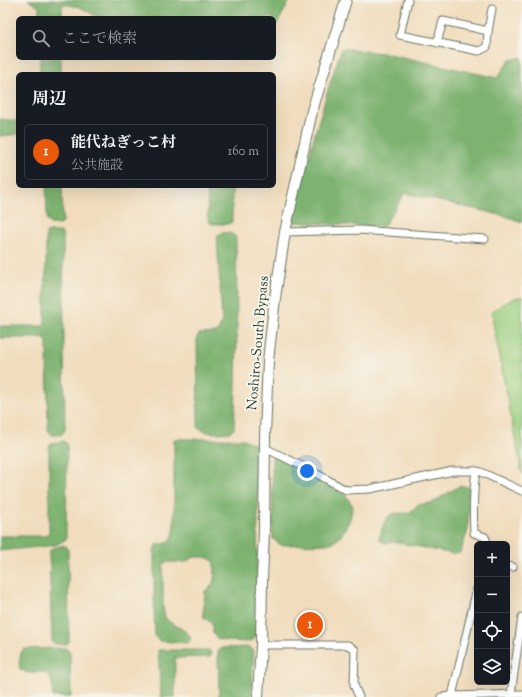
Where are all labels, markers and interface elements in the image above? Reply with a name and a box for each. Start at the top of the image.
search box [16,16,276,60]
icon: search [30,27,52,49]
text: ここで検索 [62,29,137,50]
text: 周辺 [32,88,66,112]
text: 能代ねぎっこ村 [71,133,176,154]
text: 1 [44,143,48,161]
text: 160 m [228,143,259,161]
text: 公共施設 [71,157,123,175]
street label: Noshiro-South Bypass [243,275,275,411]
your location [297,461,317,481]
map controls [474,541,510,685]
button: + [474,541,510,577]
button: − [474,577,510,613]
pin: 1 [297,610,323,640]
button: locate [474,613,510,649]
button: layers [474,649,510,685]

